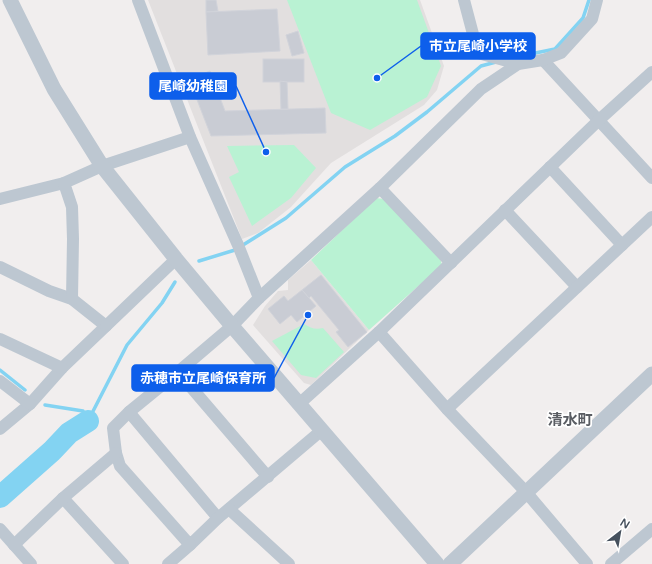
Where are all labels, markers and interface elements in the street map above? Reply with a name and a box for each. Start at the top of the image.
callout: 市立尾崎小学校 [421,33,535,59]
text: 市立尾崎小学校 [429,38,527,55]
callout: 尾崎幼稚園 [150,73,236,99]
text: 尾崎幼稚園 [158,78,228,95]
callout: 赤穂市立尾崎保育所 [132,365,274,391]
text: 赤穂市立尾崎保育所 [140,370,266,387]
district label: 清水町 [547,411,593,429]
north arrow [600,512,640,552]
text: N [618,516,632,532]

